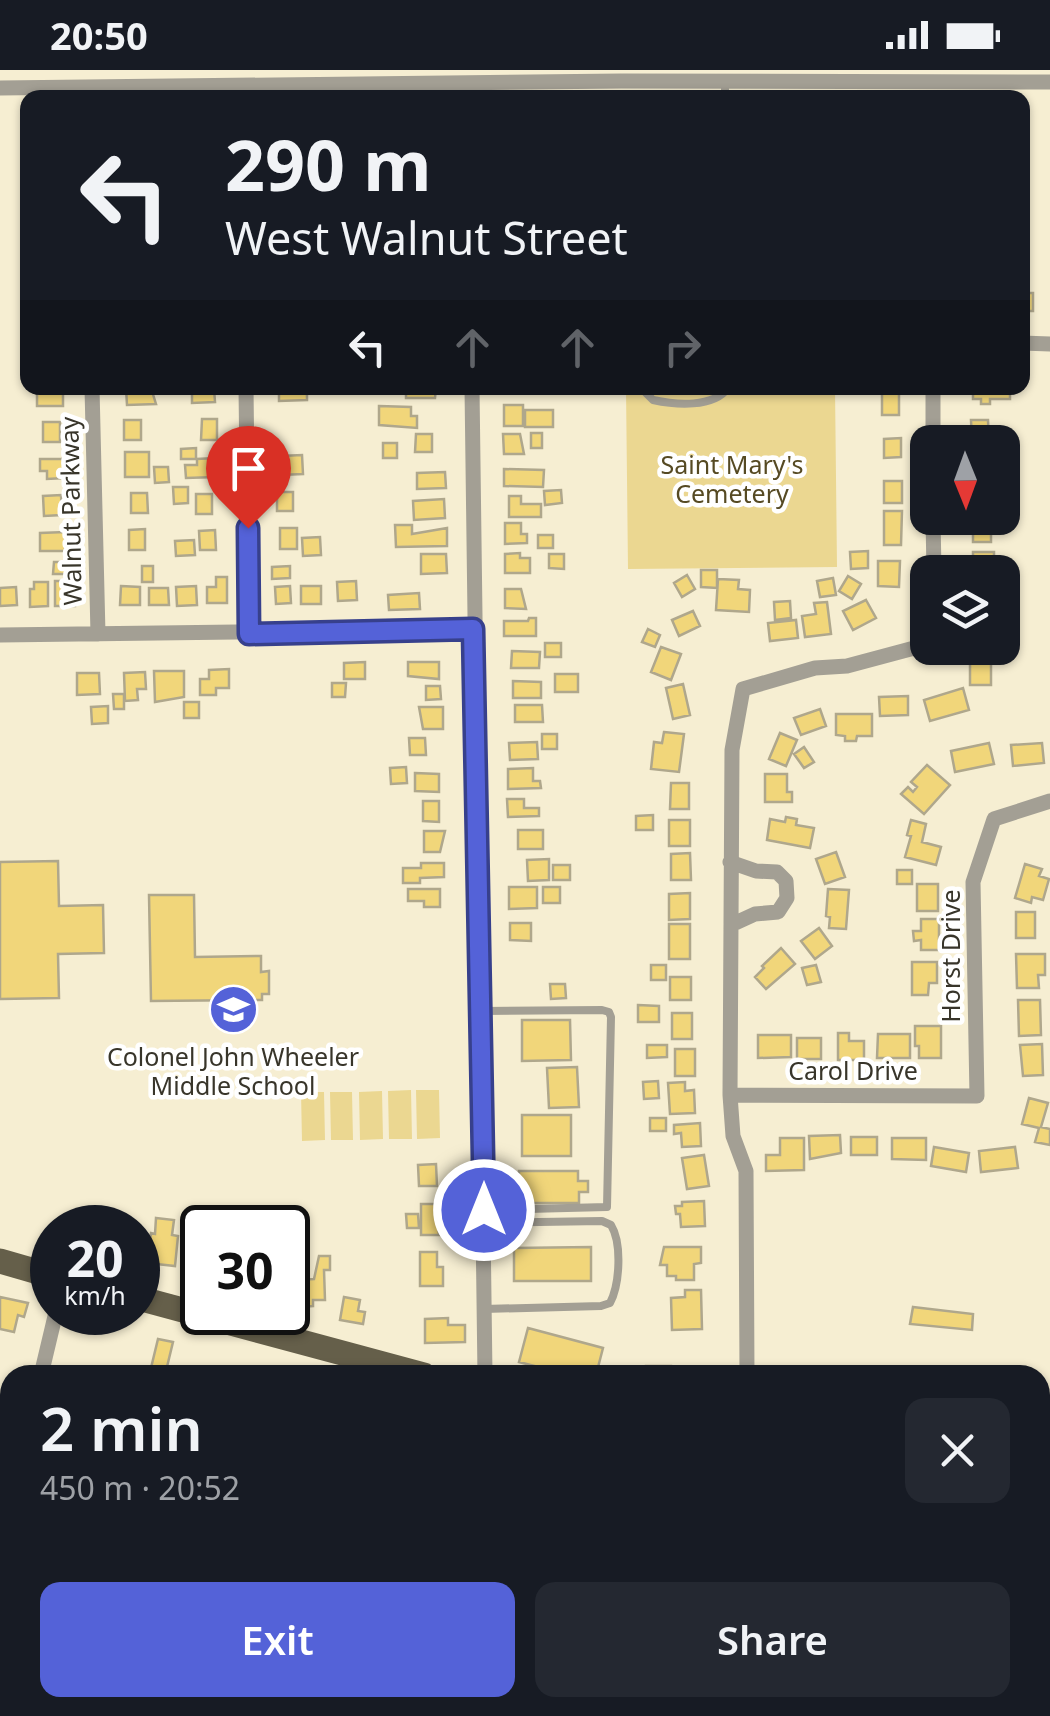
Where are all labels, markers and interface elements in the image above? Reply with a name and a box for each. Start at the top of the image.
text: 20:50 [50,9,148,61]
text: 290 m [225,116,432,212]
icon: left [60,130,190,260]
text: West Walnut Street [225,207,628,268]
icon: left [340,320,395,375]
icon: ahead [445,320,500,375]
icon: ahead [550,320,605,375]
icon: right [655,320,710,375]
street label: Walnut Parkway [51,416,89,606]
north arrow [910,425,1020,535]
map controls [910,425,1020,665]
pin [206,426,291,529]
icon: arrive [221,441,276,496]
park label: Saint Mary's Cemetery [661,447,803,510]
button: layers [910,555,1020,665]
street label: Horst Drive [933,889,967,1023]
school or university icon: Colonel John Wheeler Middle School [207,984,259,1036]
place label: Colonel John Wheeler Middle School [107,1039,359,1102]
street label: Carol Drive [788,1053,918,1087]
position arrow [432,1158,536,1262]
speed limit sign: 30 [180,1205,310,1335]
text: 20 [66,1224,124,1292]
text: km/h [64,1278,126,1312]
text: 2 min [40,1387,203,1469]
button: close [905,1398,1010,1503]
text: 450 m · 20:52 [40,1466,240,1509]
button: Exit [40,1582,515,1697]
button: Share [535,1582,1010,1697]

